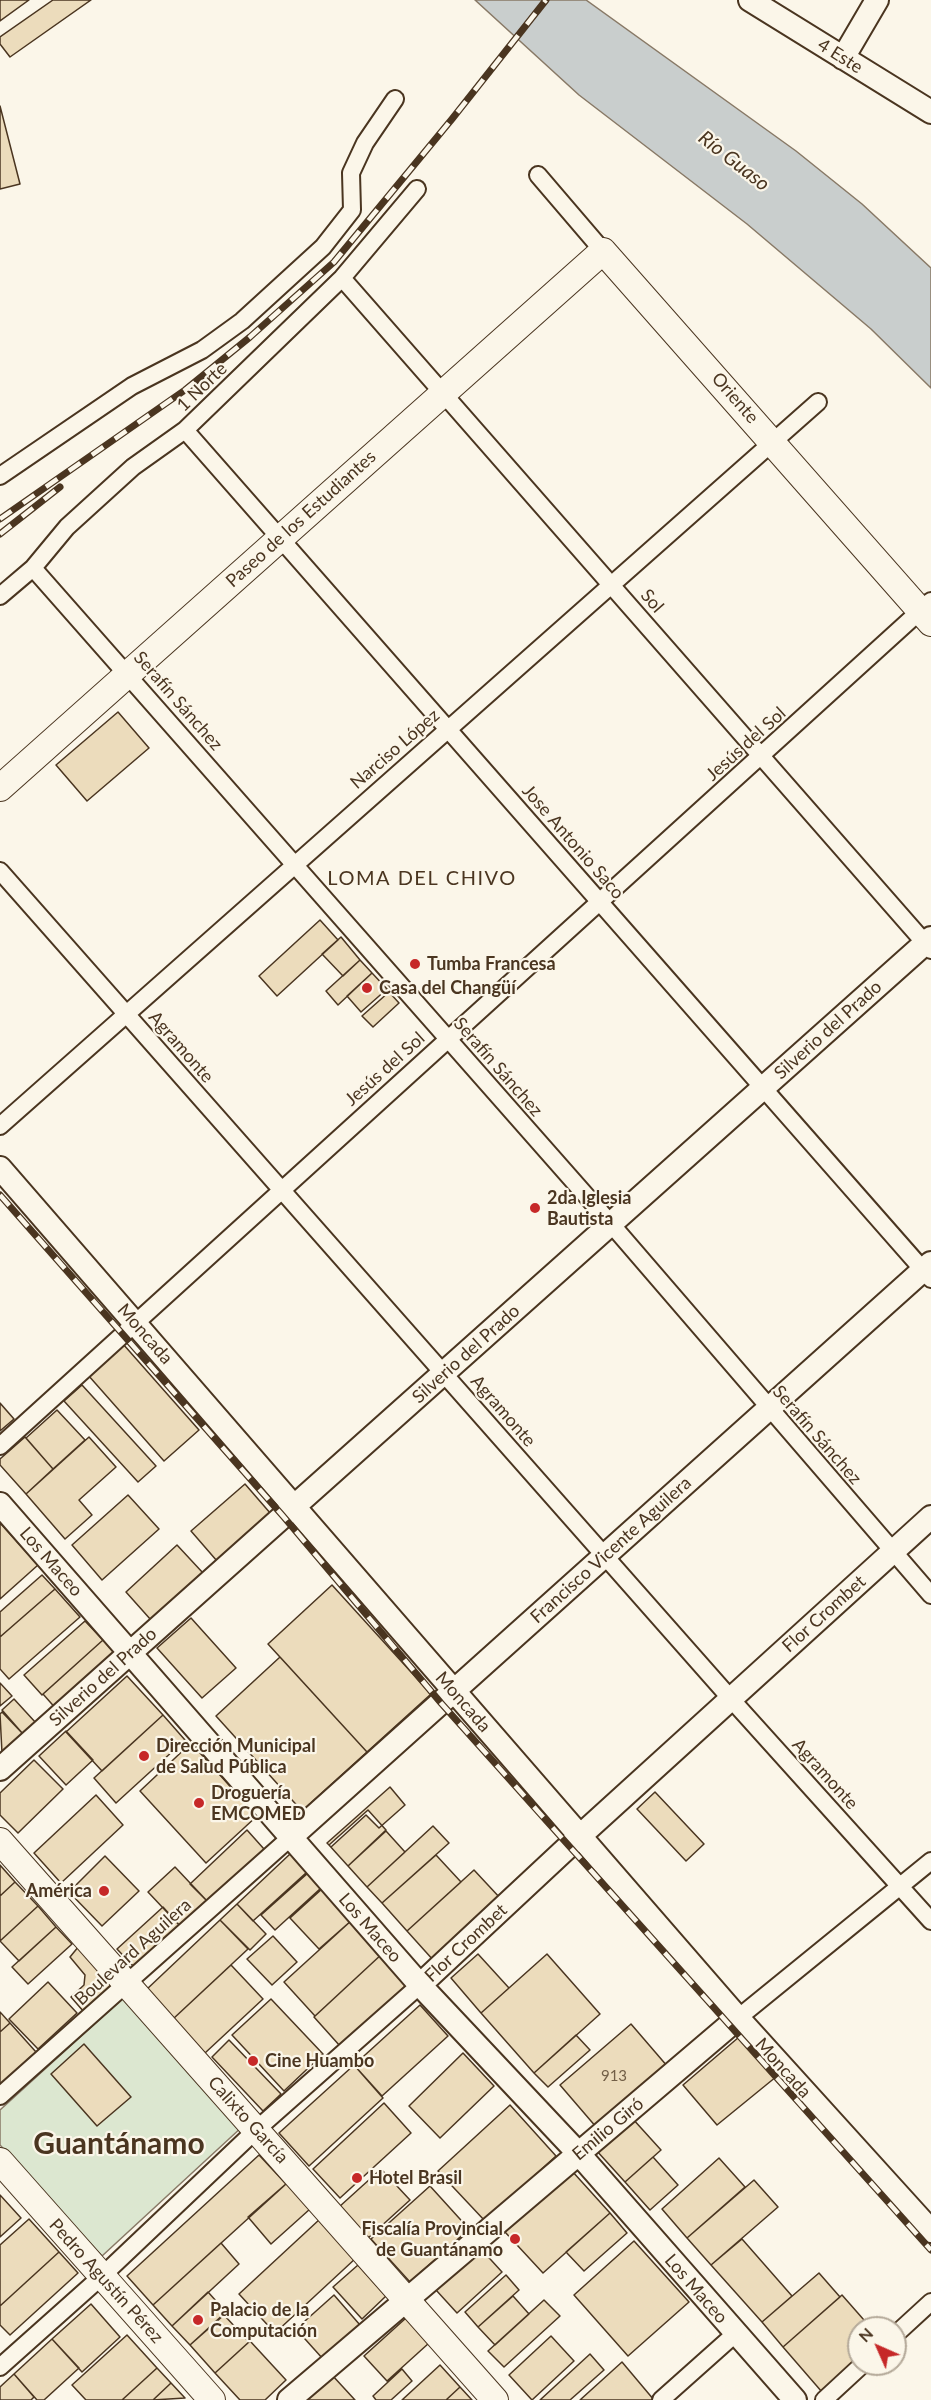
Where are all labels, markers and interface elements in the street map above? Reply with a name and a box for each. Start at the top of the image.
street label: 4 Este [813,34,867,78]
water label: Río Guaso [694,126,774,196]
street label: 1 Norte [172,358,232,416]
street label: Oriente [707,368,763,428]
street label: Paseo de los Estudiantes [222,446,380,592]
street label: Sol [636,585,668,617]
street label: Serafín Sánchez [129,647,227,755]
street label: Jesús del Sol [702,703,790,785]
street label: Narciso López [346,705,444,793]
street label: Jose Antonio Saco [517,780,629,904]
district label: LOMA DEL CHIVO [327,867,517,891]
place label: Tumba Francesa [427,953,556,975]
marker: Tumba Francesa [408,957,422,971]
street label: Silverio del Prado [770,976,886,1084]
place label: Casa del Changüí [379,977,516,999]
marker: Casa del Changüí [360,981,374,995]
street label: Agramonte [144,1007,218,1087]
street label: Serafín Sánchez [449,1013,547,1121]
street label: Jesús del Sol [341,1028,429,1110]
place label: 2da Iglesia Bautista [547,1187,631,1230]
marker: 2da Iglesia Bautista [528,1201,542,1215]
street label: Moncada [113,1299,177,1369]
street label: Silverio del Prado [408,1300,524,1408]
street label: Agramonte [466,1371,540,1451]
street label: Serafín Sánchez [768,1381,866,1489]
street label: Francisco Vicente Aguilera [526,1472,696,1628]
street label: Los Maceo [15,1523,87,1601]
street label: Flor Crombet [778,1571,870,1657]
street label: Silverio del Prado [45,1623,161,1731]
street label: Moncada [431,1667,495,1737]
street label: Agramonte [788,1734,862,1814]
place label: Dirección Municipal de Salud Pública [156,1735,316,1778]
marker: Dirección Municipal de Salud Pública [137,1749,151,1763]
place label: Droguería EMCOMED [211,1782,306,1824]
marker: Droguería EMCOMED [192,1796,206,1810]
place label: América [26,1880,92,1902]
marker: América [97,1884,111,1898]
street label: Los Maceo [334,1889,406,1967]
street label: Boulevard Aguilera [70,1894,196,2010]
street label: Flor Crombet [420,1899,512,1987]
street label: Moncada [750,2034,816,2102]
place label: Cine Huambo [265,2050,374,2072]
marker: Cine Huambo [246,2054,260,2068]
house number: 913 [601,2067,627,2085]
street label: Calixto García [203,2072,293,2168]
street label: Emilio Giró [568,2093,648,2165]
district label: Guantánamo [33,2126,205,2162]
place label: Hotel Brasil [369,2167,462,2189]
marker: Hotel Brasil [350,2171,364,2185]
street label: Pedro Agustín Pérez [45,2214,167,2348]
place label: Fiscalía Provincial de Guantánamo [361,2218,503,2260]
marker: Fiscalía Provincial de Guantánamo [508,2232,522,2246]
street label: Los Maceo [660,2250,732,2328]
place label: Palacio de la Computación [210,2299,317,2342]
marker: Palacio de la Computación [191,2313,205,2327]
north arrow [847,2316,907,2376]
text: N [854,2323,876,2345]

